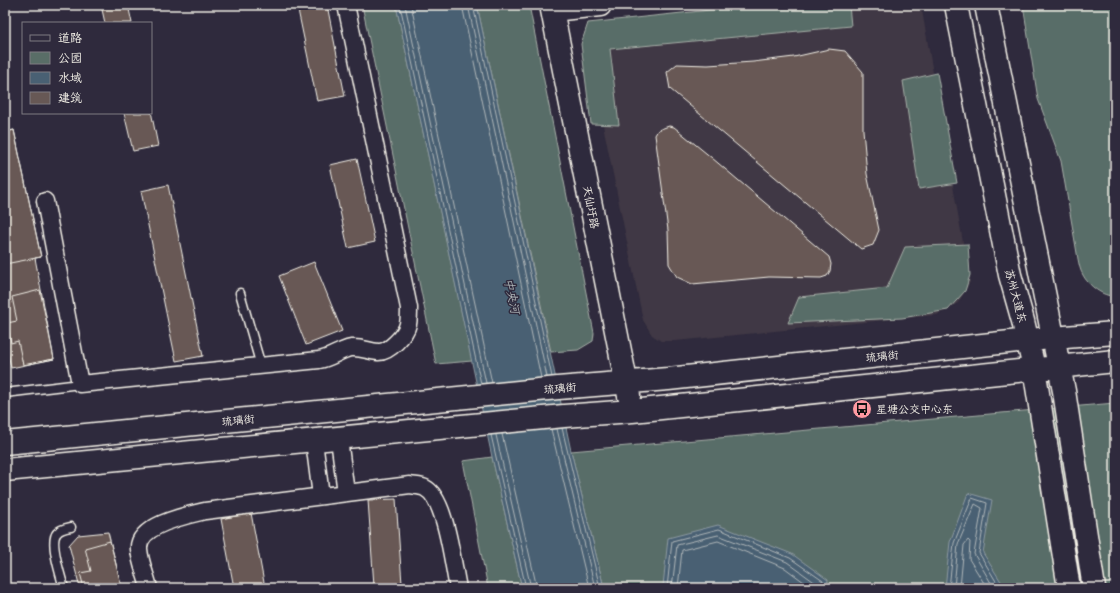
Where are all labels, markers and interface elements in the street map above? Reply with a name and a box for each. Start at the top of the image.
legend [22,22,152,114]
text: 道路 [58,29,82,45]
text: 公园 [58,49,82,65]
text: 水域 [58,69,82,85]
text: 建筑 [58,89,82,105]
street label: 天仙圩路 [580,184,603,230]
street label: 苏州大道东 [1002,267,1031,324]
water label: 中央河 [501,277,525,317]
street label: 琉璃街 [865,346,900,365]
street label: 琉璃街 [543,379,578,396]
bus stop icon: 星塘公交中心东 [851,398,873,420]
place label: 星塘公交中心东 [876,401,953,416]
street label: 琉璃街 [221,410,256,429]

